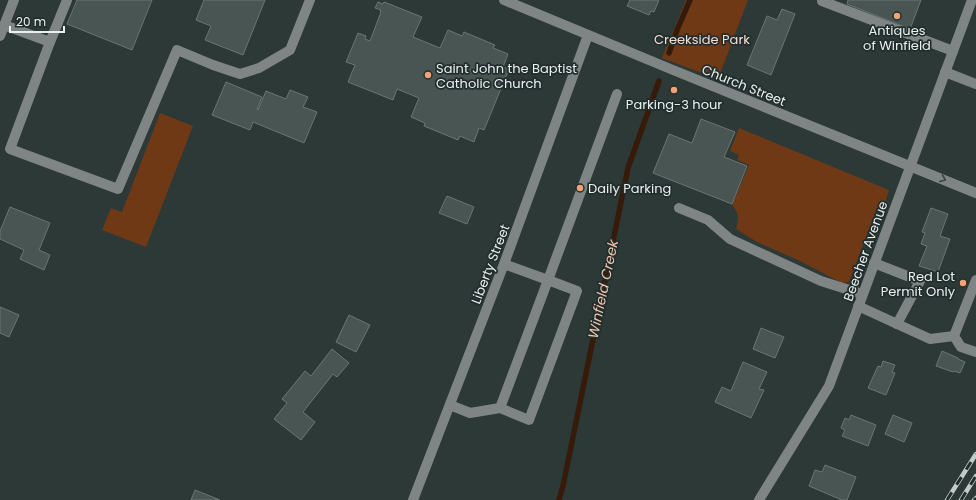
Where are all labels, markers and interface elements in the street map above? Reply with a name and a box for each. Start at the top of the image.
scale bar [10,8,64,34]
marker: Antiques of Winfield [892,11,902,21]
text: 20 m [16,13,46,30]
place label: Antiques of Winfield [863,21,931,55]
park label: Creekside Park [654,30,750,49]
place label: Saint John the Baptist Catholic Church [436,59,577,93]
street label: Church Street [699,60,789,111]
marker: Saint John the Baptist Catholic Church [423,70,433,80]
marker: Parking-3 hour [669,85,679,95]
place label: Parking-3 hour [626,95,722,114]
one-way arrow [939,174,947,182]
place label: Daily Parking [588,179,671,198]
marker: Daily Parking [575,183,585,193]
street label: Beecher Avenue [839,198,892,304]
street label: Liberty Street [467,221,514,307]
water label: Winfield Creek [583,237,623,340]
place label: Red Lot Permit Only [881,267,956,301]
marker: Red Lot Permit Only [958,278,968,288]

